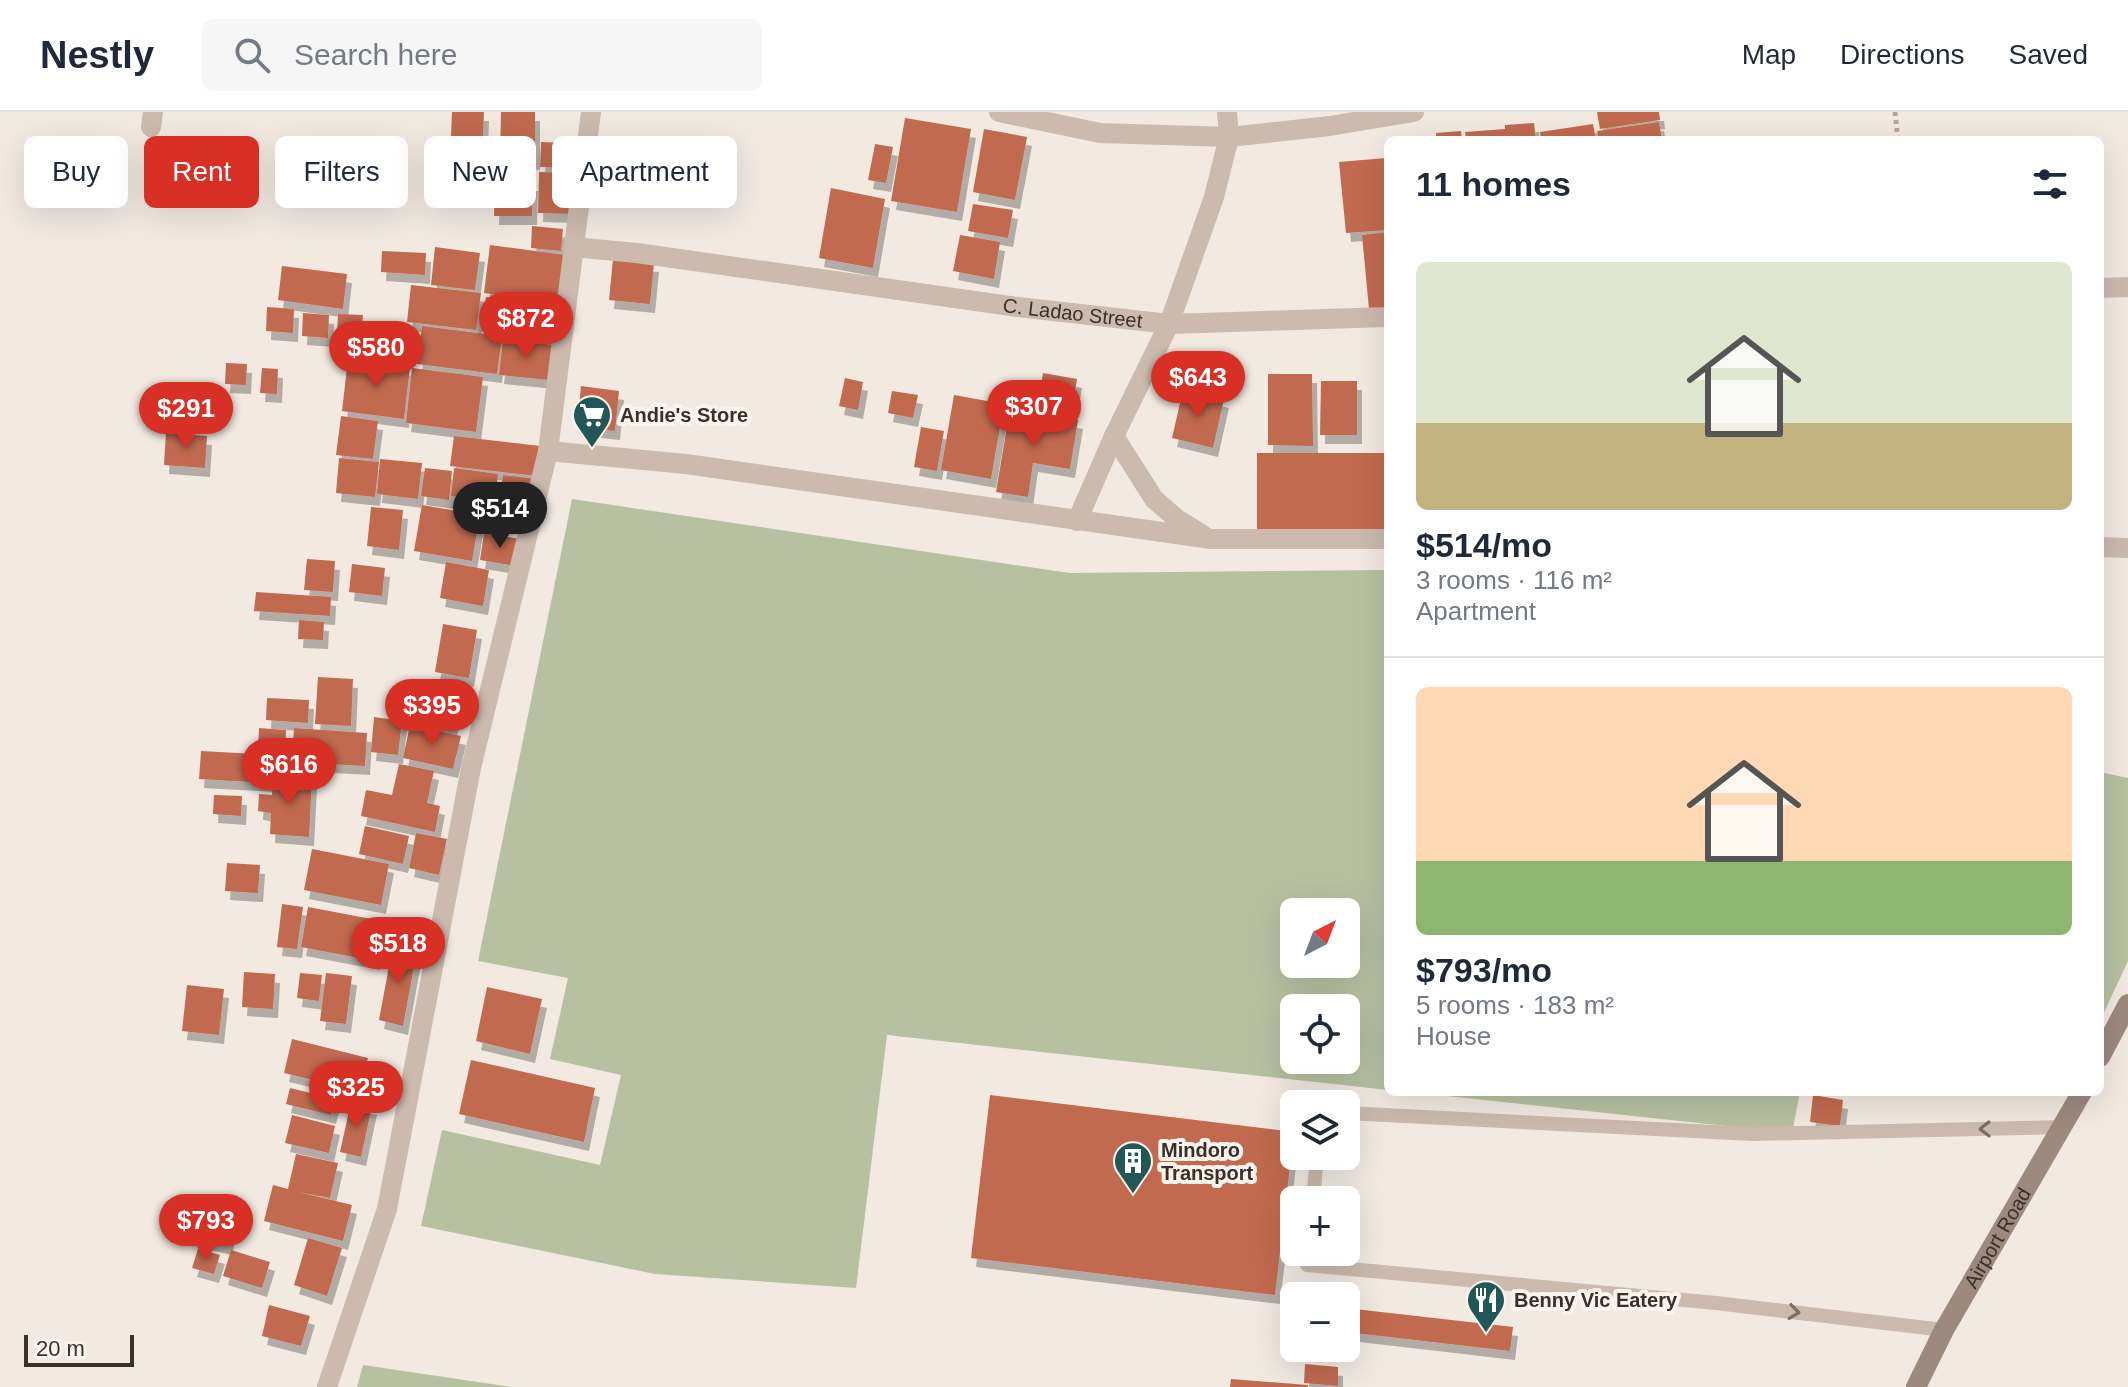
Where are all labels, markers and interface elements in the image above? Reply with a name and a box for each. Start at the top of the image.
search box [202,19,762,91]
icon: search [230,33,274,77]
text: Nestly [40,34,154,76]
text: Search here [294,38,458,71]
text: Map [1742,39,1796,70]
text: Directions [1840,39,1965,70]
text: Saved [2009,39,2088,70]
chip: Buy [24,136,128,208]
chip: Rent [144,136,259,208]
chip: Filters [275,136,408,208]
chip: New [424,136,536,208]
chip: Apartment [552,136,737,208]
icon: filters [2028,162,2072,206]
text: 11 homes [1416,165,1571,203]
pin: $872 [479,292,573,360]
street label: C. Ladao Street [1001,294,1144,332]
text: $872 [497,303,555,333]
icon: home [1672,314,1816,458]
pin: $580 [329,321,423,389]
text: $580 [347,332,405,362]
pin: $643 [1151,351,1245,419]
text: $643 [1169,362,1227,392]
pin: $307 [987,380,1081,448]
pin: $291 [139,382,233,450]
text: $307 [1005,391,1063,421]
text: $291 [157,393,215,423]
supermarket icon: Andie's Store [571,394,613,449]
place label: Andie's Store [620,404,748,426]
pin: $514 [453,482,547,550]
text: $514 [471,493,529,523]
text: $514/mo [1416,526,1552,564]
text: 3 rooms · 116 m² [1416,565,1612,595]
text: Apartment [1416,596,1536,626]
pin: $395 [385,679,479,747]
text: $395 [403,690,461,720]
pin: $616 [242,738,336,806]
icon: home [1672,739,1816,883]
text: $616 [260,749,318,779]
north arrow [1280,898,1360,978]
map controls [1280,898,1360,1362]
pin: $518 [351,917,445,985]
text: $518 [369,928,427,958]
text: $793/mo [1416,951,1552,989]
text: 5 rooms · 183 m² [1416,990,1614,1020]
button: locate [1280,994,1360,1074]
text: House [1416,1021,1491,1051]
pin: $325 [309,1061,403,1129]
text: $325 [327,1072,385,1102]
button: layers [1280,1090,1360,1170]
one-way arrow [1978,1121,1991,1138]
place label: Mindoro Transport [1161,1139,1254,1184]
building icon: Mindoro Transport [1112,1140,1154,1195]
street label: Airport Road [1960,1184,2035,1292]
button: + [1280,1186,1360,1266]
pin: $793 [159,1194,253,1262]
text: $793 [177,1205,235,1235]
restaurant icon: Benny Vic Eatery [1465,1279,1507,1334]
button: − [1280,1282,1360,1362]
place label: Benny Vic Eatery [1514,1289,1678,1311]
one-way arrow [1787,1303,1800,1320]
scale bar [24,1331,134,1367]
text: 20 m [36,1336,85,1361]

